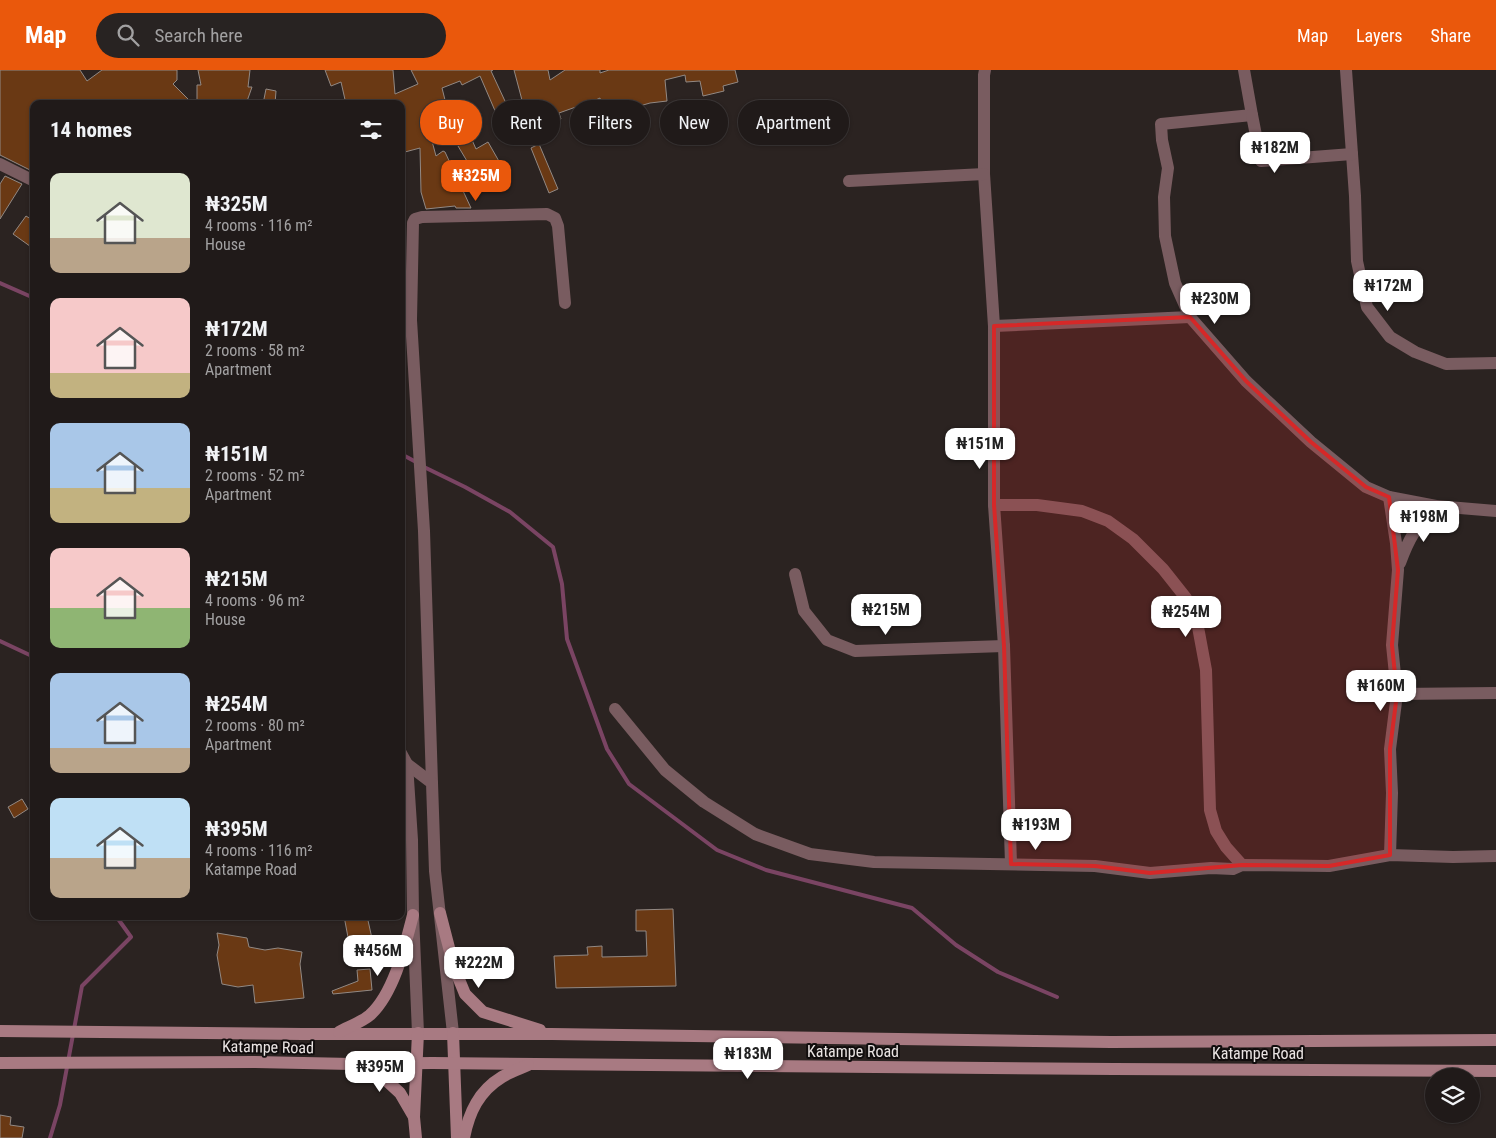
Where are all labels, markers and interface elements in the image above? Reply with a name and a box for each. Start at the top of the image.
search box [96,13,446,58]
text: Map [25,21,66,49]
icon: search [114,21,142,49]
text: Search here [154,24,243,47]
text: Map [1297,25,1328,46]
text: Layers [1356,25,1403,46]
text: Share [1431,25,1471,46]
chip: Buy [420,100,482,145]
chip: Rent [492,100,560,145]
chip: Filters [570,100,650,145]
chip: New [660,100,728,145]
chip: Apartment [738,100,849,145]
icon: filters [357,116,385,144]
text: 14 homes [50,118,132,142]
pin: ₦182M [1240,132,1310,174]
text: ₦182M [1251,138,1299,157]
pin: ₦325M [441,160,511,202]
text: ₦325M [452,166,500,185]
text: ₦325M [205,192,268,216]
icon: home [90,193,150,253]
text: 4 rooms · 116 m² [205,216,313,235]
text: House [205,235,245,254]
pin: ₦172M [1353,270,1423,312]
text: ₦172M [1364,276,1412,295]
pin: ₦230M [1180,282,1250,325]
text: ₦230M [1191,289,1239,308]
text: ₦172M [205,317,268,341]
icon: home [90,318,150,378]
text: 2 rooms · 58 m² [205,341,305,360]
text: Apartment [205,360,272,379]
pin: ₦151M [945,428,1015,470]
text: ₦151M [956,434,1004,453]
text: ₦151M [205,442,268,466]
icon: home [90,443,150,503]
text: 2 rooms · 52 m² [205,466,305,485]
text: Apartment [205,485,272,504]
pin: ₦198M [1389,500,1459,543]
text: ₦198M [1400,507,1448,526]
text: ₦215M [205,567,268,591]
icon: home [90,568,150,628]
text: 4 rooms · 96 m² [205,591,305,610]
pin: ₦215M [851,594,921,636]
pin: ₦254M [1151,596,1221,638]
text: ₦215M [862,600,910,619]
text: ₦254M [1162,602,1210,621]
text: House [205,610,245,629]
pin: ₦160M [1346,670,1416,712]
text: ₦160M [1357,676,1405,695]
text: ₦254M [205,692,268,716]
icon: home [90,693,150,753]
text: 2 rooms · 80 m² [205,716,305,735]
text: Apartment [205,735,272,754]
pin: ₦193M [1001,808,1071,851]
text: ₦193M [1012,815,1060,834]
text: ₦395M [205,817,268,841]
icon: home [90,818,150,878]
text: 4 rooms · 116 m² [205,841,313,860]
text: Katampe Road [205,860,297,879]
pin: ₦456M [343,934,413,977]
text: ₦456M [354,941,402,960]
pin: ₦222M [444,946,514,989]
text: ₦222M [455,953,503,972]
street label: Katampe Road [222,1037,314,1057]
pin: ₦183M [713,1038,783,1080]
street label: Katampe Road [807,1042,899,1061]
text: ₦183M [724,1044,772,1063]
street label: Katampe Road [1212,1044,1304,1063]
pin: ₦395M [345,1050,415,1093]
text: ₦395M [356,1057,404,1076]
map controls [1425,1068,1480,1123]
button: layers [1425,1068,1480,1123]

